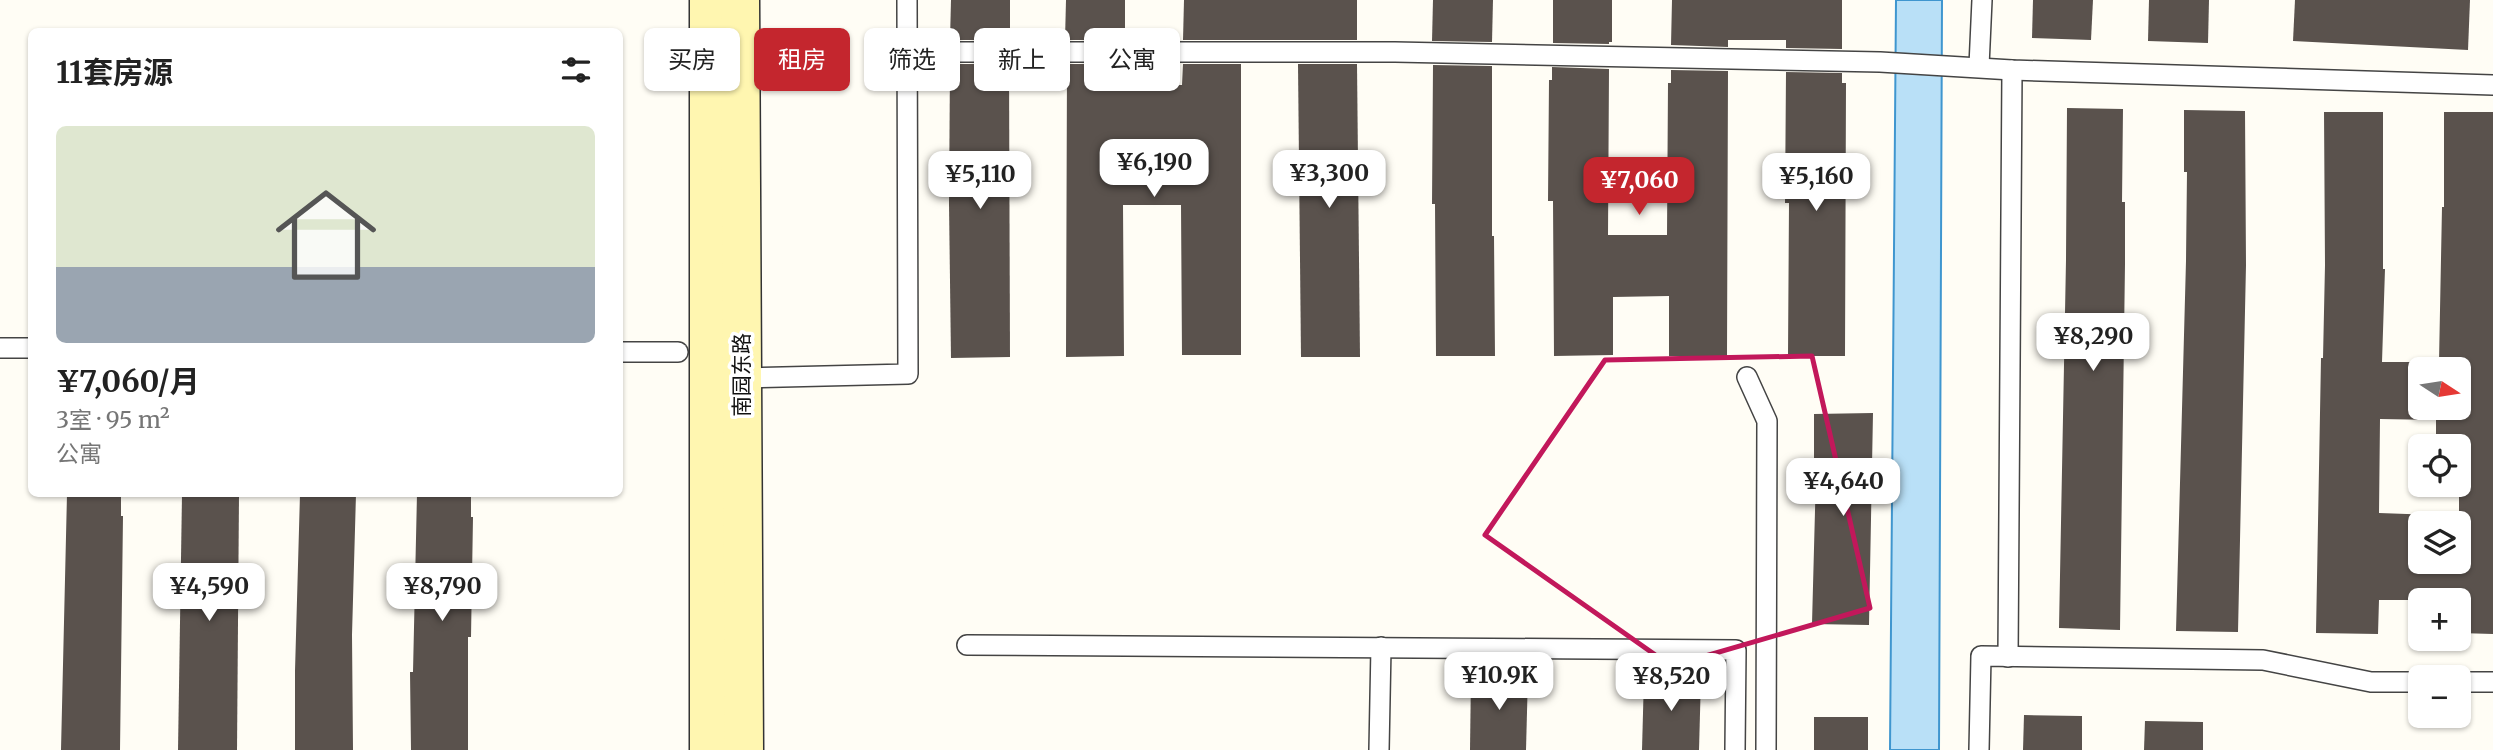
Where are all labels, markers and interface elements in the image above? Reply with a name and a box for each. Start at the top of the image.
chip: 买房 [644,28,740,91]
chip: 租房 [754,28,850,91]
chip: 筛选 [864,28,960,91]
chip: 新上 [974,28,1070,91]
chip: 公寓 [1084,28,1180,91]
icon: filters [557,51,595,89]
text: 11套房源 [56,53,173,91]
pin: ¥6,190 [1097,140,1211,199]
text: ¥6,190 [1116,147,1192,176]
pin: ¥3,300 [1272,150,1386,210]
pin: ¥5,110 [923,152,1037,211]
pin: ¥5,160 [1759,154,1873,213]
text: ¥3,300 [1289,158,1369,187]
pin: ¥7,060 [1582,158,1696,217]
text: ¥5,110 [944,159,1016,188]
text: ¥5,160 [1778,161,1854,190]
text: ¥7,060 [1599,165,1679,194]
icon: home [263,172,389,298]
pin: ¥8,290 [2036,314,2150,373]
text: ¥8,290 [2052,321,2134,350]
street label: 南园东路 [728,333,755,417]
north arrow [2408,357,2471,420]
map controls [2408,357,2471,728]
text: ¥7,060/月 [56,362,200,400]
text: 3室 · 95 m² [56,405,170,434]
button: locate [2408,434,2471,497]
text: 公寓 [56,439,102,468]
pin: ¥4,640 [1786,458,1900,518]
text: ¥4,640 [1802,466,1884,495]
button: layers [2408,511,2471,574]
pin: ¥4,590 [152,564,266,623]
pin: ¥8,790 [385,564,499,623]
text: ¥4,590 [169,571,249,600]
text: ¥8,790 [402,571,482,600]
button: + [2408,588,2471,651]
pin: ¥10.9K [1442,652,1556,712]
pin: ¥8,520 [1614,654,1728,713]
text: ¥10.9K [1460,660,1538,689]
text: ¥8,520 [1632,661,1710,690]
button: − [2408,665,2471,728]

